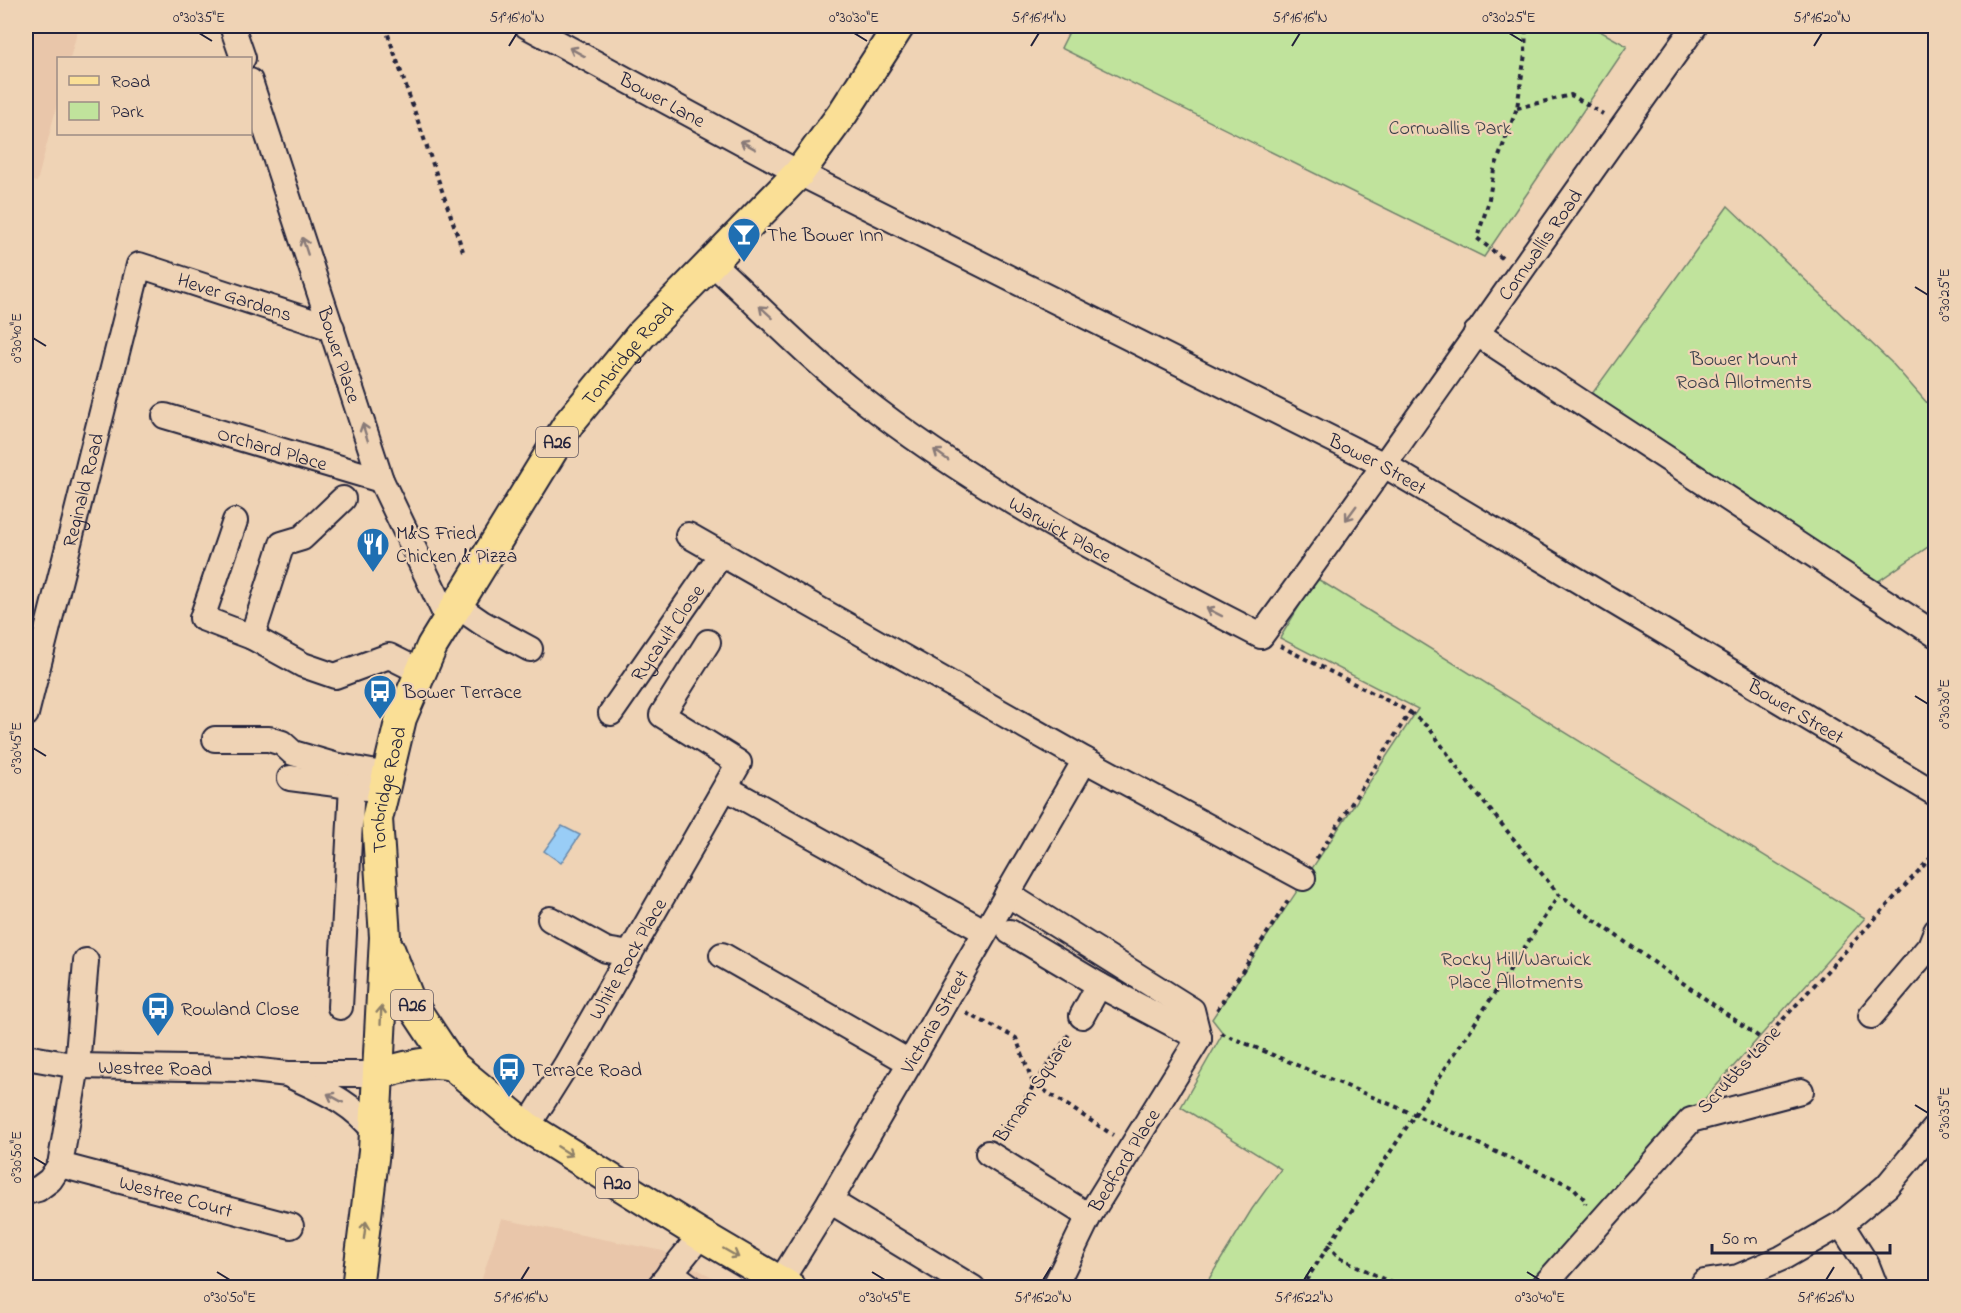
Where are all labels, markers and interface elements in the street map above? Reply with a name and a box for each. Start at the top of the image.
text: 0°30'35"E [173,7,225,29]
text: 51°16'10"N [489,7,545,29]
text: 0°30'30"E [829,7,879,29]
text: 51°16'14"N [1012,7,1066,29]
text: 51°16'16"N [1272,7,1328,29]
text: 0°30'25"E [1482,7,1536,29]
text: 51°16'20"N [1793,7,1851,29]
one-way arrow [568,46,586,57]
legend [57,57,252,135]
street label: Bower Lane [612,66,710,137]
text: Road [111,70,150,96]
text: Park [111,100,144,126]
park label: Cornwallis Park [1389,115,1512,144]
one-way arrow [740,139,757,151]
street label: Cornwallis Road [1492,184,1591,308]
bar icon: The Bower Inn [726,216,762,263]
place label: The Bower Inn [767,222,884,251]
one-way arrow [299,237,310,256]
street label: Hever Gardens [173,266,295,331]
text: 0°30'25"E [1934,268,1956,322]
street label: Tonbridge Road [576,297,682,414]
street label: Bower Place [308,303,367,407]
one-way arrow [759,305,774,319]
text: 0°30'40"E [6,313,28,363]
park label: Bower Mount Road Allotments [1676,346,1812,398]
street label: Orchard Place [213,420,330,480]
one-way arrow [359,423,370,442]
road number: A26 [536,427,578,457]
street label: Bower Street [1322,427,1432,504]
street label: Reginald Road [57,431,113,551]
one-way arrow [934,449,950,462]
street label: Warwick Place [1002,490,1116,572]
one-way arrow [1345,504,1357,520]
place label: M&S Fried Chicken & Pizza [396,520,517,572]
restaurant icon: M&S Fried Chicken & Pizza [355,526,391,573]
street label: Rycault Close [625,579,713,689]
one-way arrow [1206,605,1224,617]
street label: Bower Street [1741,672,1849,753]
bus stop icon: Bower Terrace [362,673,398,720]
place label: Bower Terrace [402,679,522,708]
text: 0°30'30"E [1934,679,1956,729]
text: 0°30'45"E [6,722,28,774]
street label: Tonbridge Road [365,724,415,854]
street label: White Rock Place [583,894,676,1026]
park label: Rocky Hill/Warwick Place Allotments [1441,946,1591,998]
street label: Victoria Street [894,965,978,1081]
bus stop icon: Rowland Close [140,990,176,1037]
road number: A26 [391,990,433,1020]
place label: Rowland Close [181,996,299,1025]
one-way arrow [376,1006,387,1026]
street label: Scrubbs Lane [1691,1020,1789,1122]
street label: Birnam Square [987,1031,1080,1150]
bus stop icon: Terrace Road [491,1051,527,1098]
street label: Westree Road [98,1054,212,1085]
place label: Terrace Road [532,1057,642,1086]
text: 0°30'35"E [1934,1087,1956,1139]
one-way arrow [327,1092,344,1104]
street label: Bedford Place [1082,1104,1169,1219]
text: 0°30'50"E [6,1131,28,1183]
one-way arrow [556,1145,573,1157]
road number: A20 [596,1168,638,1198]
street label: Westree Court [115,1169,236,1227]
scale bar [1712,1217,1890,1255]
one-way arrow [359,1220,370,1240]
text: 50 m [1721,1227,1758,1253]
one-way arrow [722,1247,739,1259]
text: 0°30'50"E [204,1287,256,1309]
text: 51°16'16"N [493,1287,549,1309]
text: 0°30'45"E [859,1287,911,1309]
text: 51°16'20"N [1014,1287,1072,1309]
text: 51°16'22"N [1275,1287,1333,1309]
text: 0°30'40"E [1515,1287,1565,1309]
text: 51°16'26"N [1797,1287,1855,1309]

